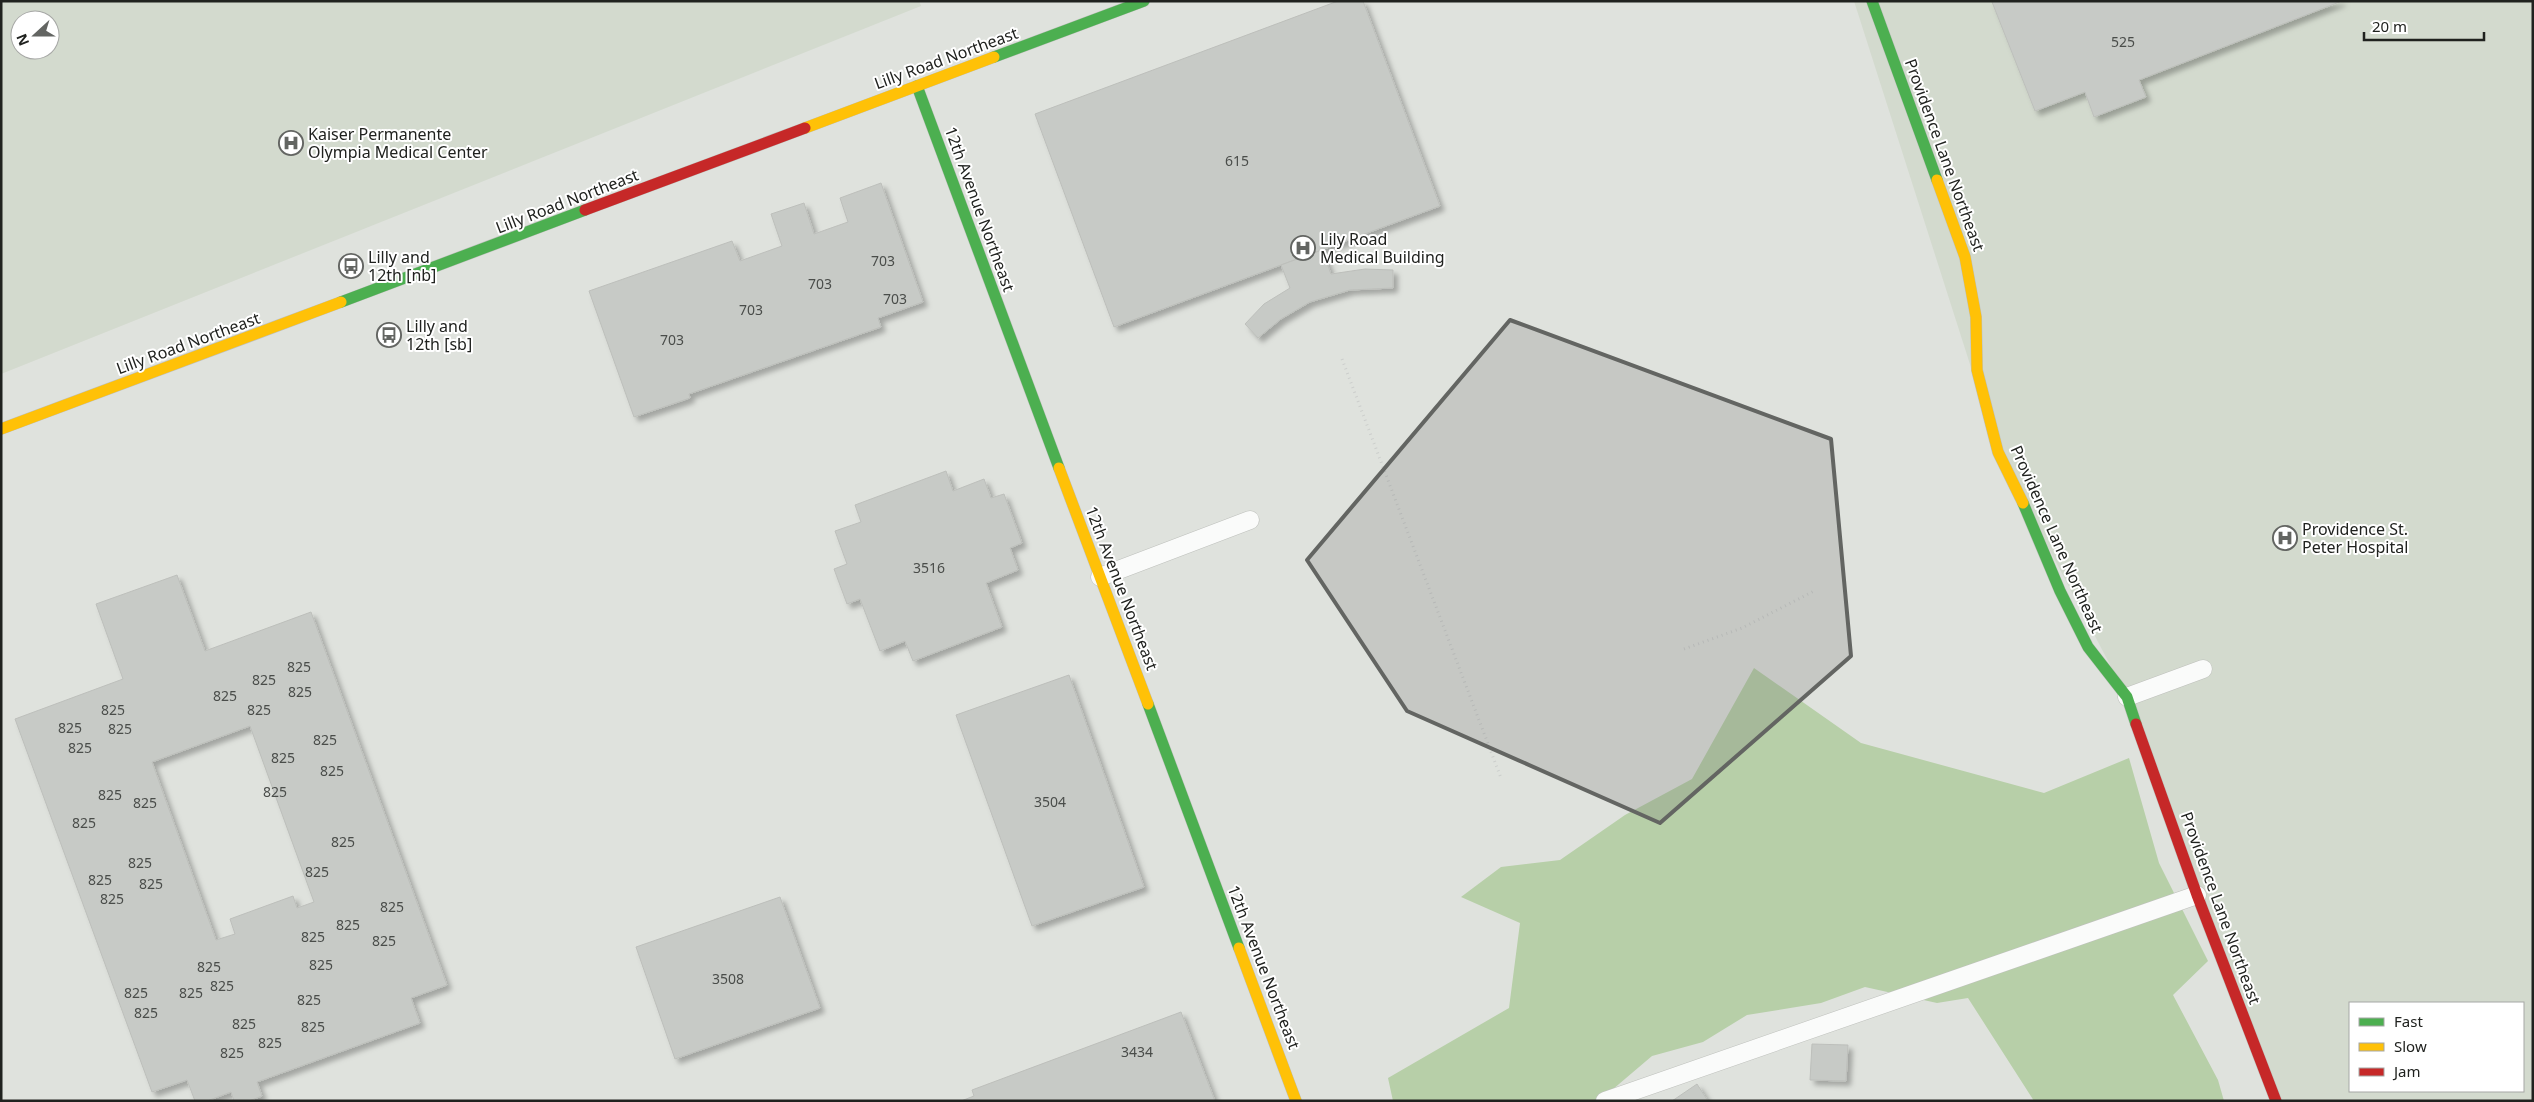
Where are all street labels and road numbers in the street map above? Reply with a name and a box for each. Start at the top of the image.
street label: Lilly Road Northeast [871,22,1021,94]
street label: Providence Lane Northeast [1900,56,1990,254]
street label: 12th Avenue Northeast [940,123,1020,295]
street label: Lilly Road Northeast [492,164,642,238]
street label: Lilly Road Northeast [113,307,263,379]
street label: Providence Lane Northeast [2006,442,2108,636]
street label: 12th Avenue Northeast [1081,503,1164,673]
street label: Providence Lane Northeast [2176,809,2266,1007]
street label: 12th Avenue Northeast [1223,882,1306,1052]

